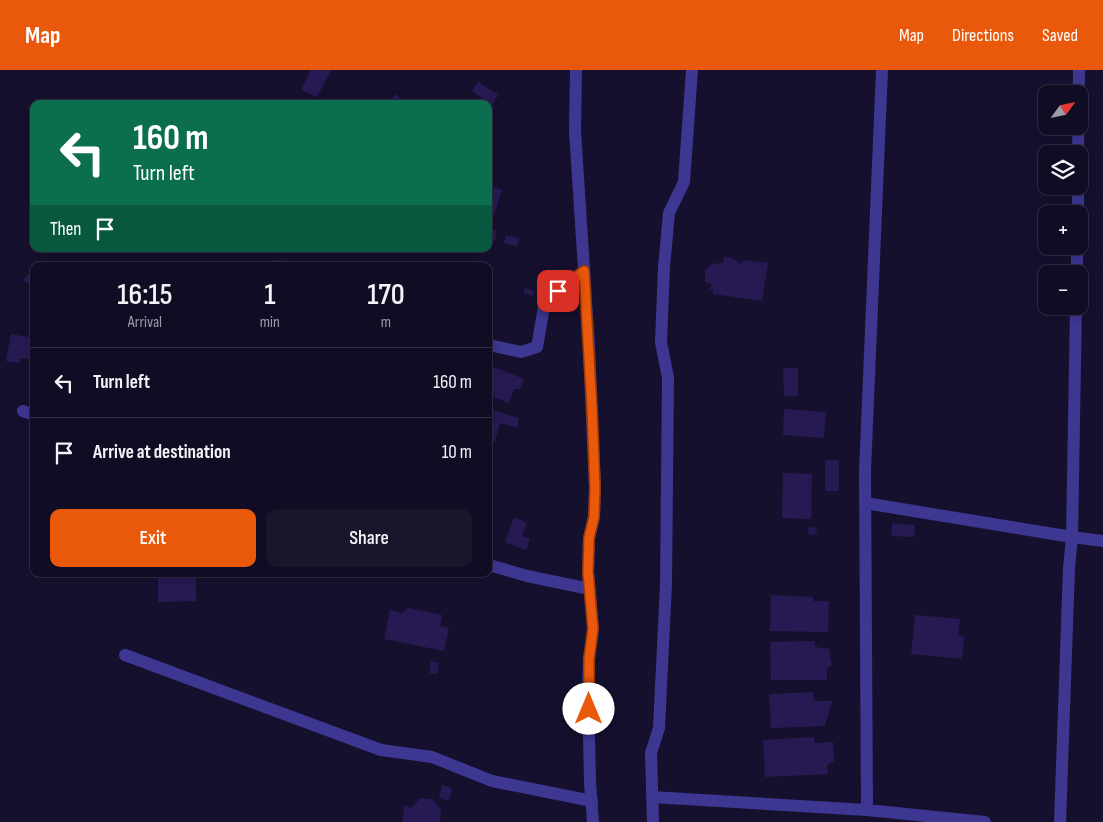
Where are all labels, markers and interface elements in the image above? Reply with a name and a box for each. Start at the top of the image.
text: Map [25,21,60,50]
text: Map [899,25,924,46]
text: Directions [952,25,1014,46]
text: Saved [1042,25,1078,46]
north arrow [1038,85,1088,135]
map controls [1038,85,1088,315]
text: 160 m [133,117,209,160]
icon: left [50,120,115,185]
button: layers [1038,145,1088,195]
text: Turn left [133,160,195,187]
button: + [1038,205,1088,255]
icon: arrive [91,215,119,243]
text: Then [50,218,81,241]
button: − [1038,265,1088,315]
pin [537,270,579,312]
text: 16:15 [117,277,172,313]
text: 1 [264,277,275,313]
text: 170 [367,277,405,313]
icon: arrive [544,277,572,305]
text: Arrival [128,313,162,332]
text: min [260,313,280,332]
text: m [381,313,391,332]
icon: left [50,369,78,397]
text: Turn left [93,371,150,394]
text: 160 m [433,371,472,394]
icon: arrive [50,439,78,467]
text: Arrive at destination [93,441,231,464]
text: 10 m [442,441,472,464]
button: Exit [50,509,256,567]
button: Share [266,509,472,567]
position arrow [562,682,614,734]

